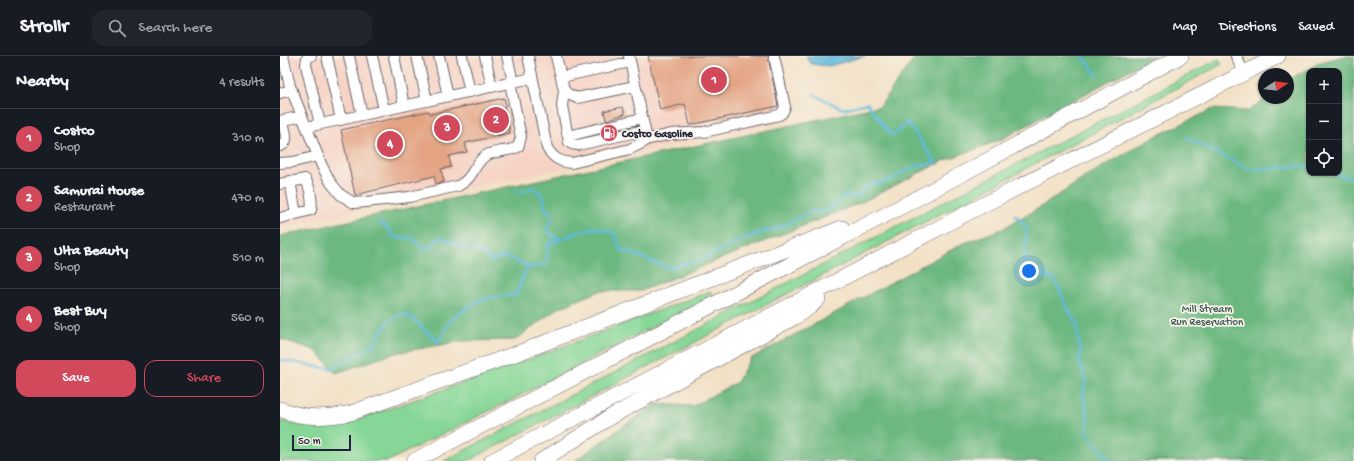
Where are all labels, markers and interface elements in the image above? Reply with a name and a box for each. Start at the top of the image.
search box [92,10,372,46]
text: Strollr [20,16,68,39]
icon: search [106,17,128,39]
text: Search here [138,19,212,37]
text: Map [1173,19,1197,36]
text: Directions [1219,19,1276,36]
text: Saved [1298,19,1334,36]
pin: 1 [701,65,727,95]
north arrow [1258,68,1294,104]
map controls [1306,68,1342,176]
button: + [1306,68,1342,104]
text: Nearby [16,72,69,92]
text: 4 results [220,75,264,90]
button: − [1306,104,1342,140]
pin: 2 [483,105,509,135]
pin: 3 [434,113,460,143]
text: Costco [54,122,94,140]
fuel station icon: Costco Gasoline [599,123,619,143]
place label: Costco Gasoline [621,128,694,141]
pin: 4 [377,129,403,159]
text: 1 [26,131,32,146]
text: 310 m [232,131,264,146]
text: Shop [54,140,80,155]
button: locate [1306,140,1342,176]
text: Samurai House [54,182,144,200]
text: 2 [26,191,32,206]
text: 470 m [231,191,264,206]
text: Restaurant [54,200,114,215]
text: Ulta Beauty [54,242,128,260]
text: 3 [26,251,32,266]
text: 510 m [232,251,264,266]
text: Shop [54,260,80,275]
your location [1019,261,1039,281]
text: Best Buy [54,302,107,320]
park label: Mill Stream Run Reservation [1171,304,1244,329]
text: 4 [26,311,32,326]
text: 560 m [231,311,264,326]
text: Shop [54,320,80,335]
button: Save [16,360,136,397]
button: Share [144,360,264,397]
scale bar [292,433,351,452]
text: 50 m [298,436,320,448]

